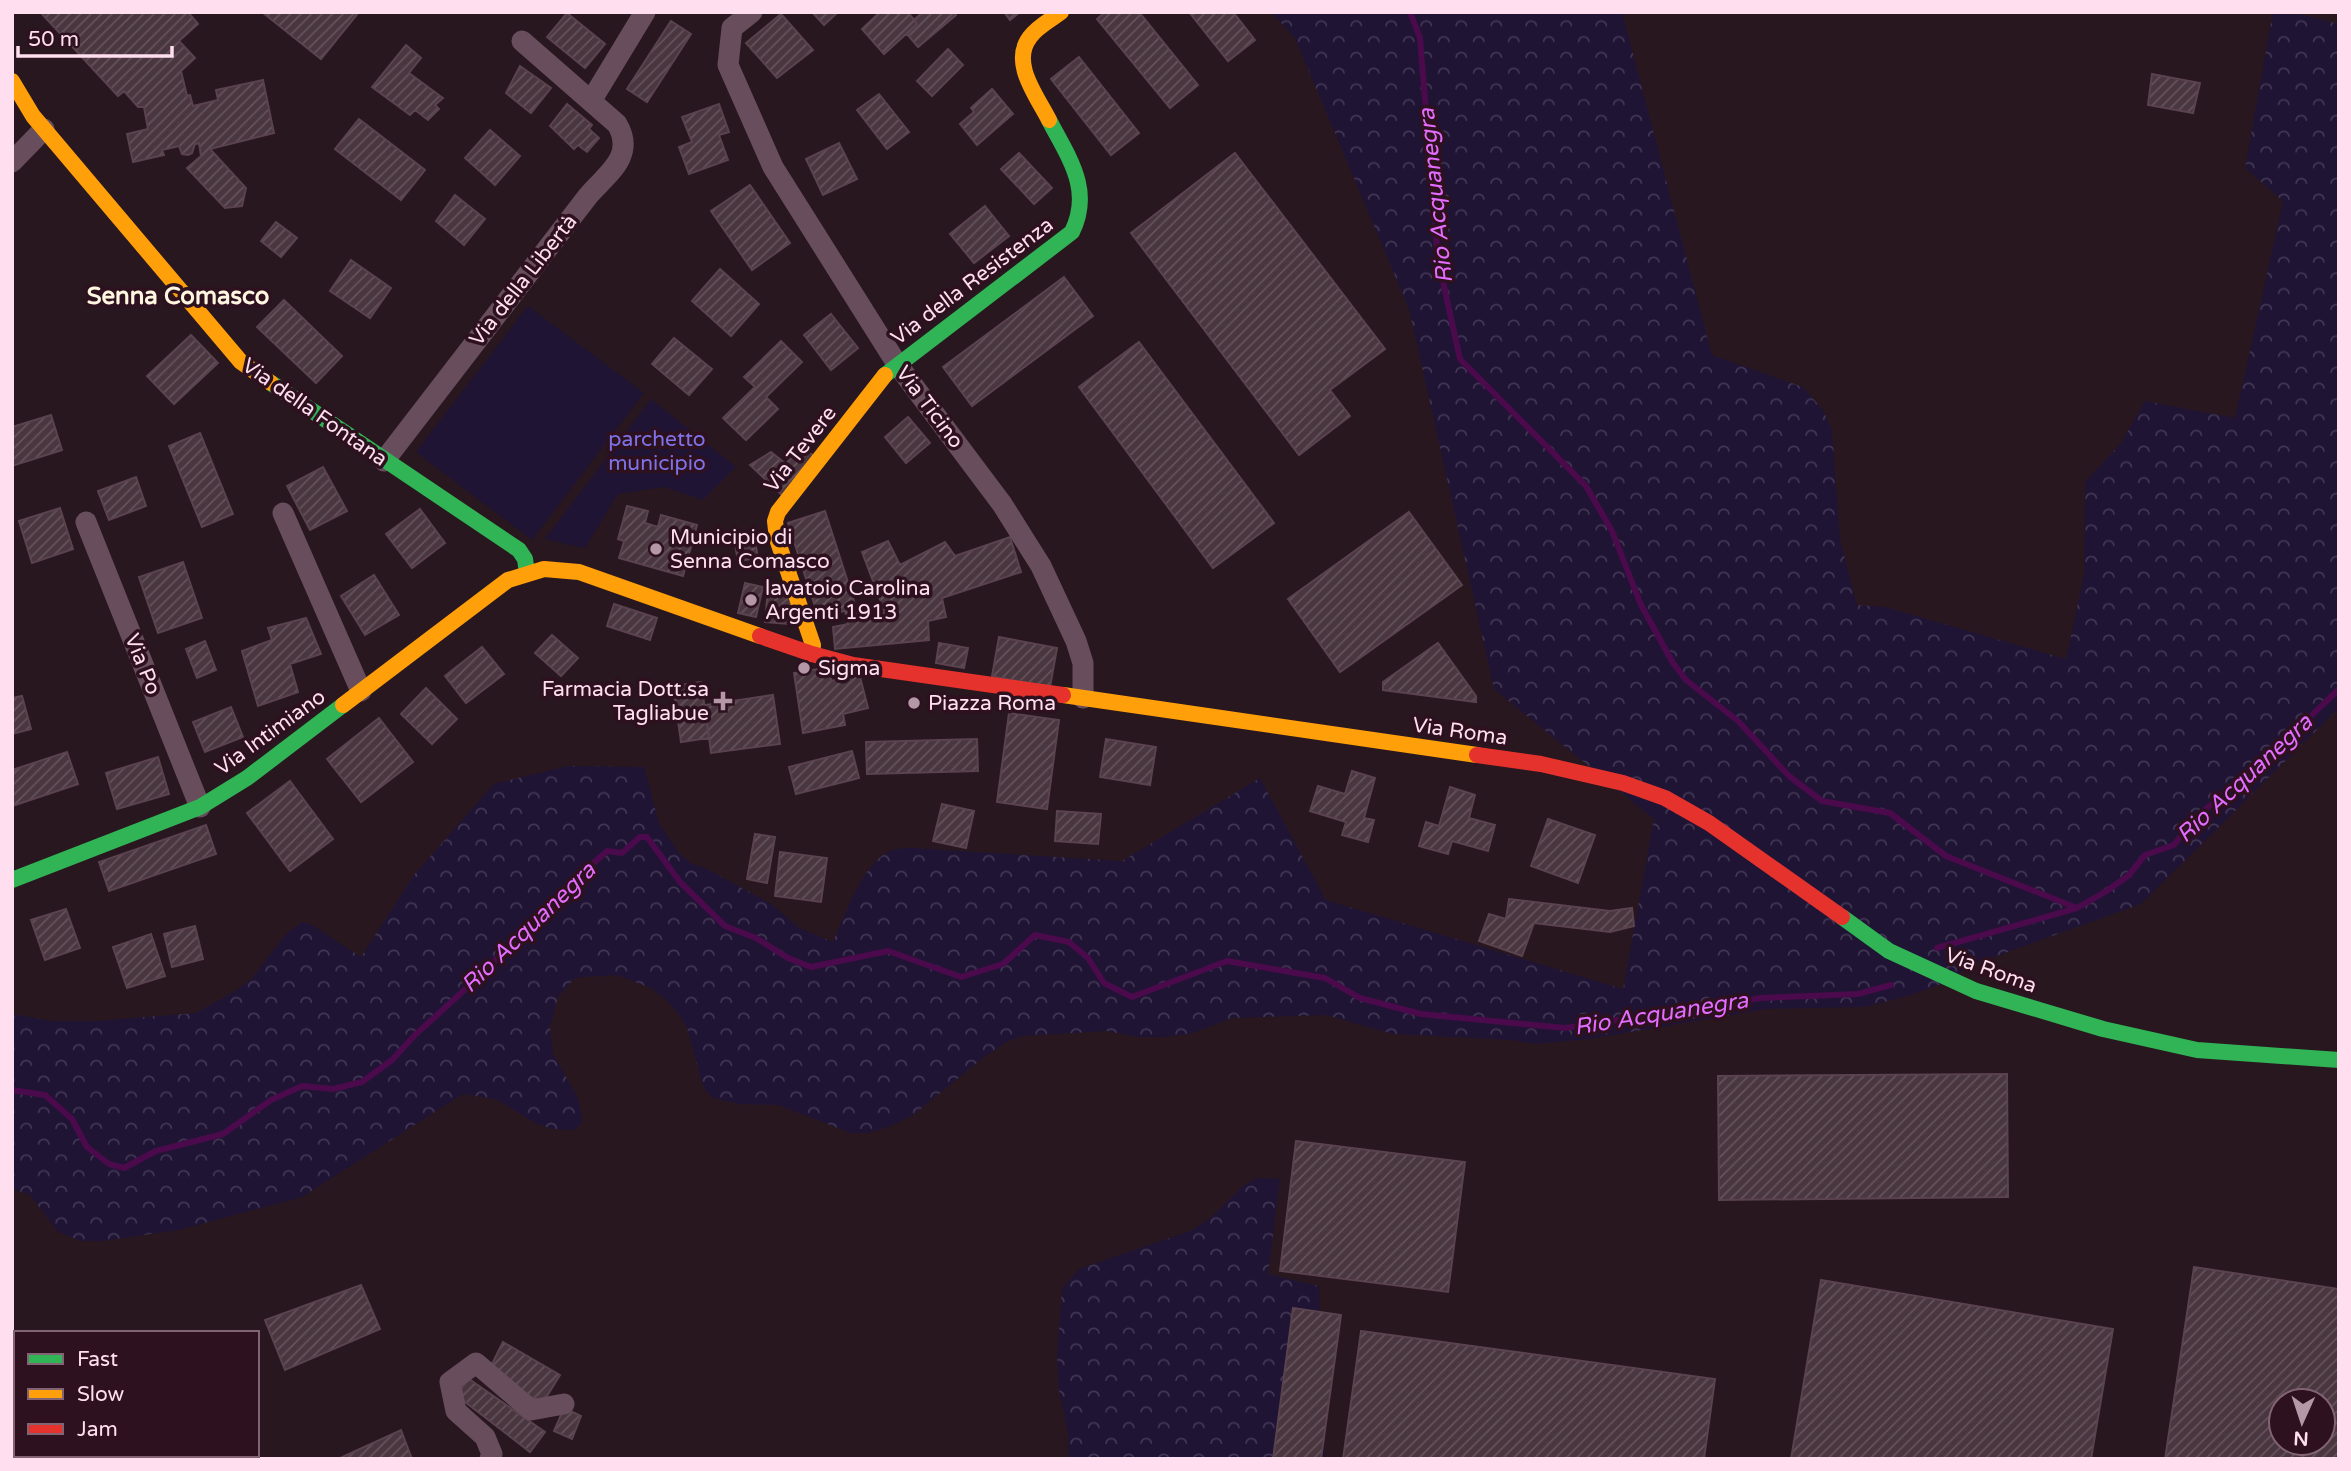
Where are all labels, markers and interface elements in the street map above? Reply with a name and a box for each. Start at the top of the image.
scale bar [18,14,172,58]
text: 50 m [28,27,79,52]
water label: Rio Acquanegra [1413,106,1459,285]
street label: Via della Libertà [464,210,583,351]
street label: Via della Resistenza [886,212,1058,351]
district label: Senna Comasco [87,282,269,311]
street label: Via della Fontana [237,353,392,472]
street label: Via Ticino [891,361,969,453]
street label: Via Tevere [759,401,842,497]
park label: parchetto municipio [608,427,706,476]
place label: Municipio di Senna Comasco [670,525,830,574]
marker: Municipio di Senna Comasco [648,541,664,557]
place label: lavatoio Carolina Argenti 1913 [765,576,930,625]
marker: lavatoio Carolina Argenti 1913 [743,592,759,608]
street label: Via Po [119,630,166,698]
place label: Sigma [818,656,880,681]
marker: Sigma [796,660,812,676]
place label: Farmacia Dott.sa Tagliabue [542,677,709,726]
street label: Via Intimiano [210,684,330,781]
place label: Piazza Roma [928,691,1056,716]
marker: Farmacia Dott.sa Tagliabue [715,693,731,709]
marker: Piazza Roma [906,695,922,711]
water label: Rio Acquanegra [2171,708,2319,849]
street label: Via Roma [1411,712,1509,751]
water label: Rio Acquanegra [456,856,602,999]
street label: Via Roma [1942,942,2040,999]
water label: Rio Acquanegra [1572,986,1751,1042]
legend [14,1331,259,1457]
text: Fast [77,1347,118,1372]
text: Slow [77,1382,125,1407]
north arrow [2267,1387,2337,1457]
text: Jam [77,1417,118,1442]
text: N [2293,1427,2309,1449]

